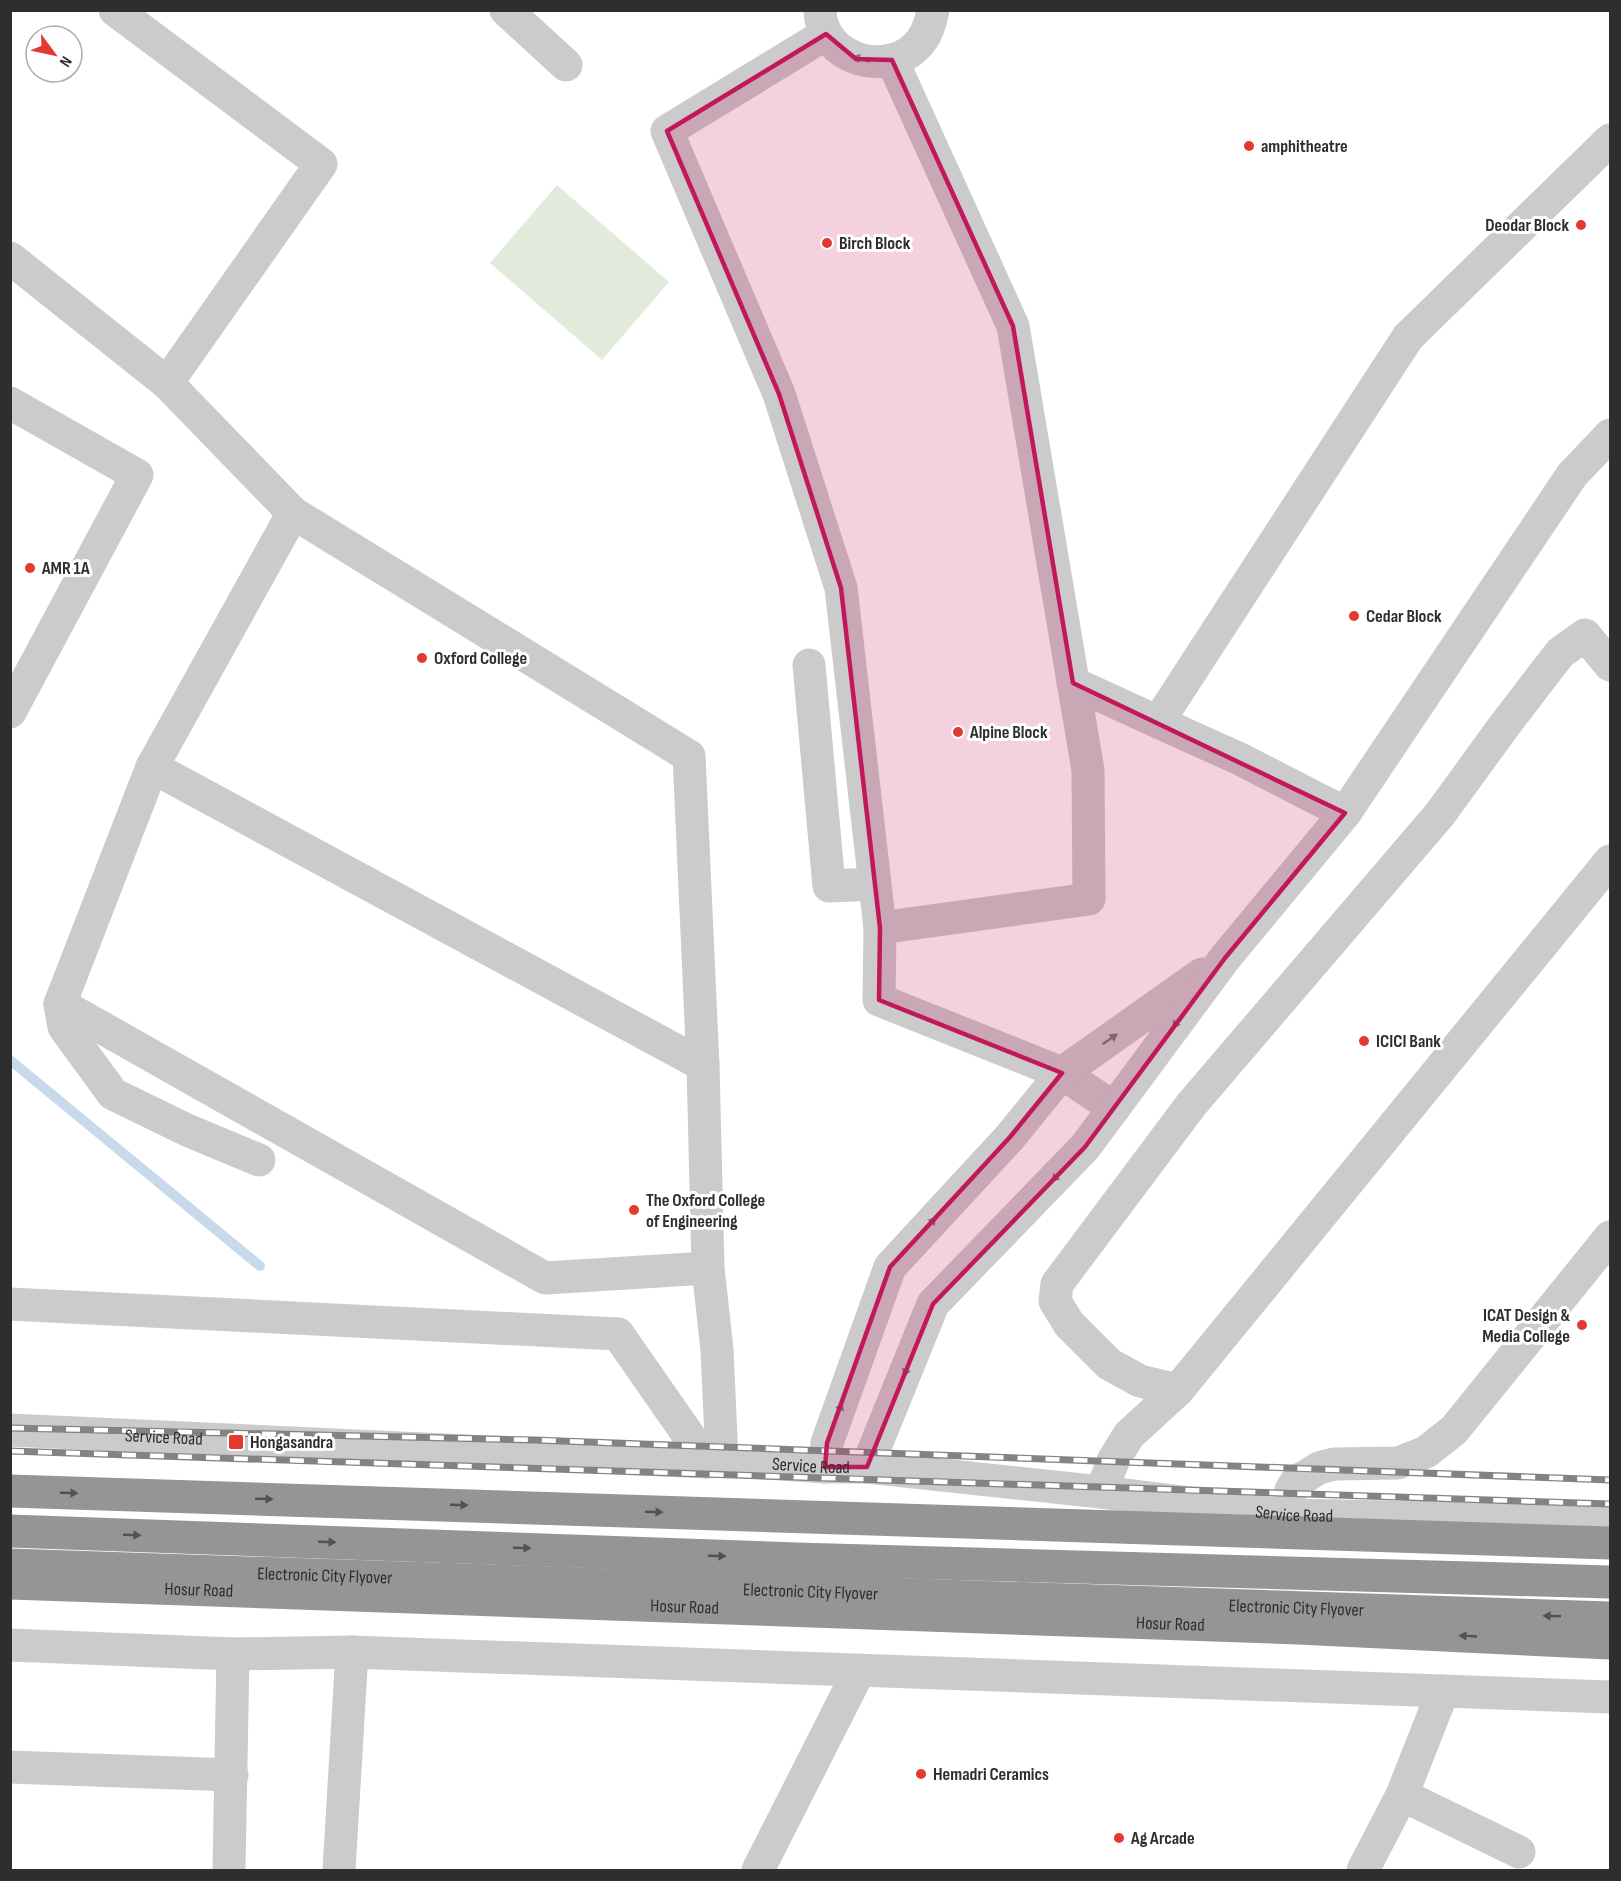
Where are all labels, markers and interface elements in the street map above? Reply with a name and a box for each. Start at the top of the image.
north arrow [24,24,84,84]
text: N [55,53,76,70]
one-way arrow [852,54,870,63]
place label: amphitheatre [1261,136,1348,157]
marker: amphitheatre [1242,139,1256,153]
place label: Deodar Block [1485,215,1569,236]
marker: Deodar Block [1574,218,1588,232]
place label: Birch Block [839,233,911,254]
marker: Birch Block [820,236,834,250]
place label: AMR 1A [41,558,90,579]
marker: AMR 1A [23,561,37,575]
place label: Cedar Block [1366,606,1442,627]
marker: Cedar Block [1347,609,1361,623]
place label: Oxford College [434,648,527,669]
marker: Oxford College [415,651,429,665]
place label: Alpine Block [969,722,1048,743]
marker: Alpine Block [951,725,965,739]
one-way arrow [1172,1013,1184,1029]
place label: ICICI Bank [1376,1031,1441,1052]
one-way arrow [1101,1033,1117,1045]
marker: ICICI Bank [1357,1034,1371,1048]
one-way arrow [1052,1167,1066,1181]
place label: The Oxford College of Engineering [646,1190,765,1232]
marker: The Oxford College of Engineering [627,1203,641,1217]
one-way arrow [923,1217,936,1232]
place label: ICAT Design & Media College [1482,1305,1570,1347]
marker: ICAT Design & Media College [1575,1318,1589,1332]
one-way arrow [902,1359,911,1377]
one-way arrow [834,1402,844,1420]
street label: Service Road [124,1425,203,1449]
place label: Hongasandra [250,1432,333,1453]
marker: Hongasandra [227,1433,245,1451]
street label: Service Road [771,1453,850,1478]
one-way arrow [59,1488,78,1497]
one-way arrow [254,1494,273,1504]
one-way arrow [449,1501,468,1510]
street label: Service Road [1254,1501,1333,1526]
one-way arrow [644,1507,663,1516]
one-way arrow [122,1530,141,1539]
one-way arrow [317,1537,336,1546]
one-way arrow [512,1544,531,1553]
one-way arrow [707,1551,726,1560]
street label: Electronic City Flyover [257,1563,393,1588]
street label: Hosur Road [164,1578,234,1601]
street label: Electronic City Flyover [743,1579,878,1604]
street label: Hosur Road [650,1595,719,1618]
street label: Electronic City Flyover [1228,1595,1364,1620]
one-way arrow [1543,1611,1562,1620]
street label: Hosur Road [1136,1612,1205,1635]
one-way arrow [1459,1632,1478,1641]
place label: Hemadri Ceramics [933,1764,1049,1785]
marker: Hemadri Ceramics [914,1767,928,1781]
place label: Ag Arcade [1130,1828,1195,1849]
marker: Ag Arcade [1112,1831,1126,1845]

